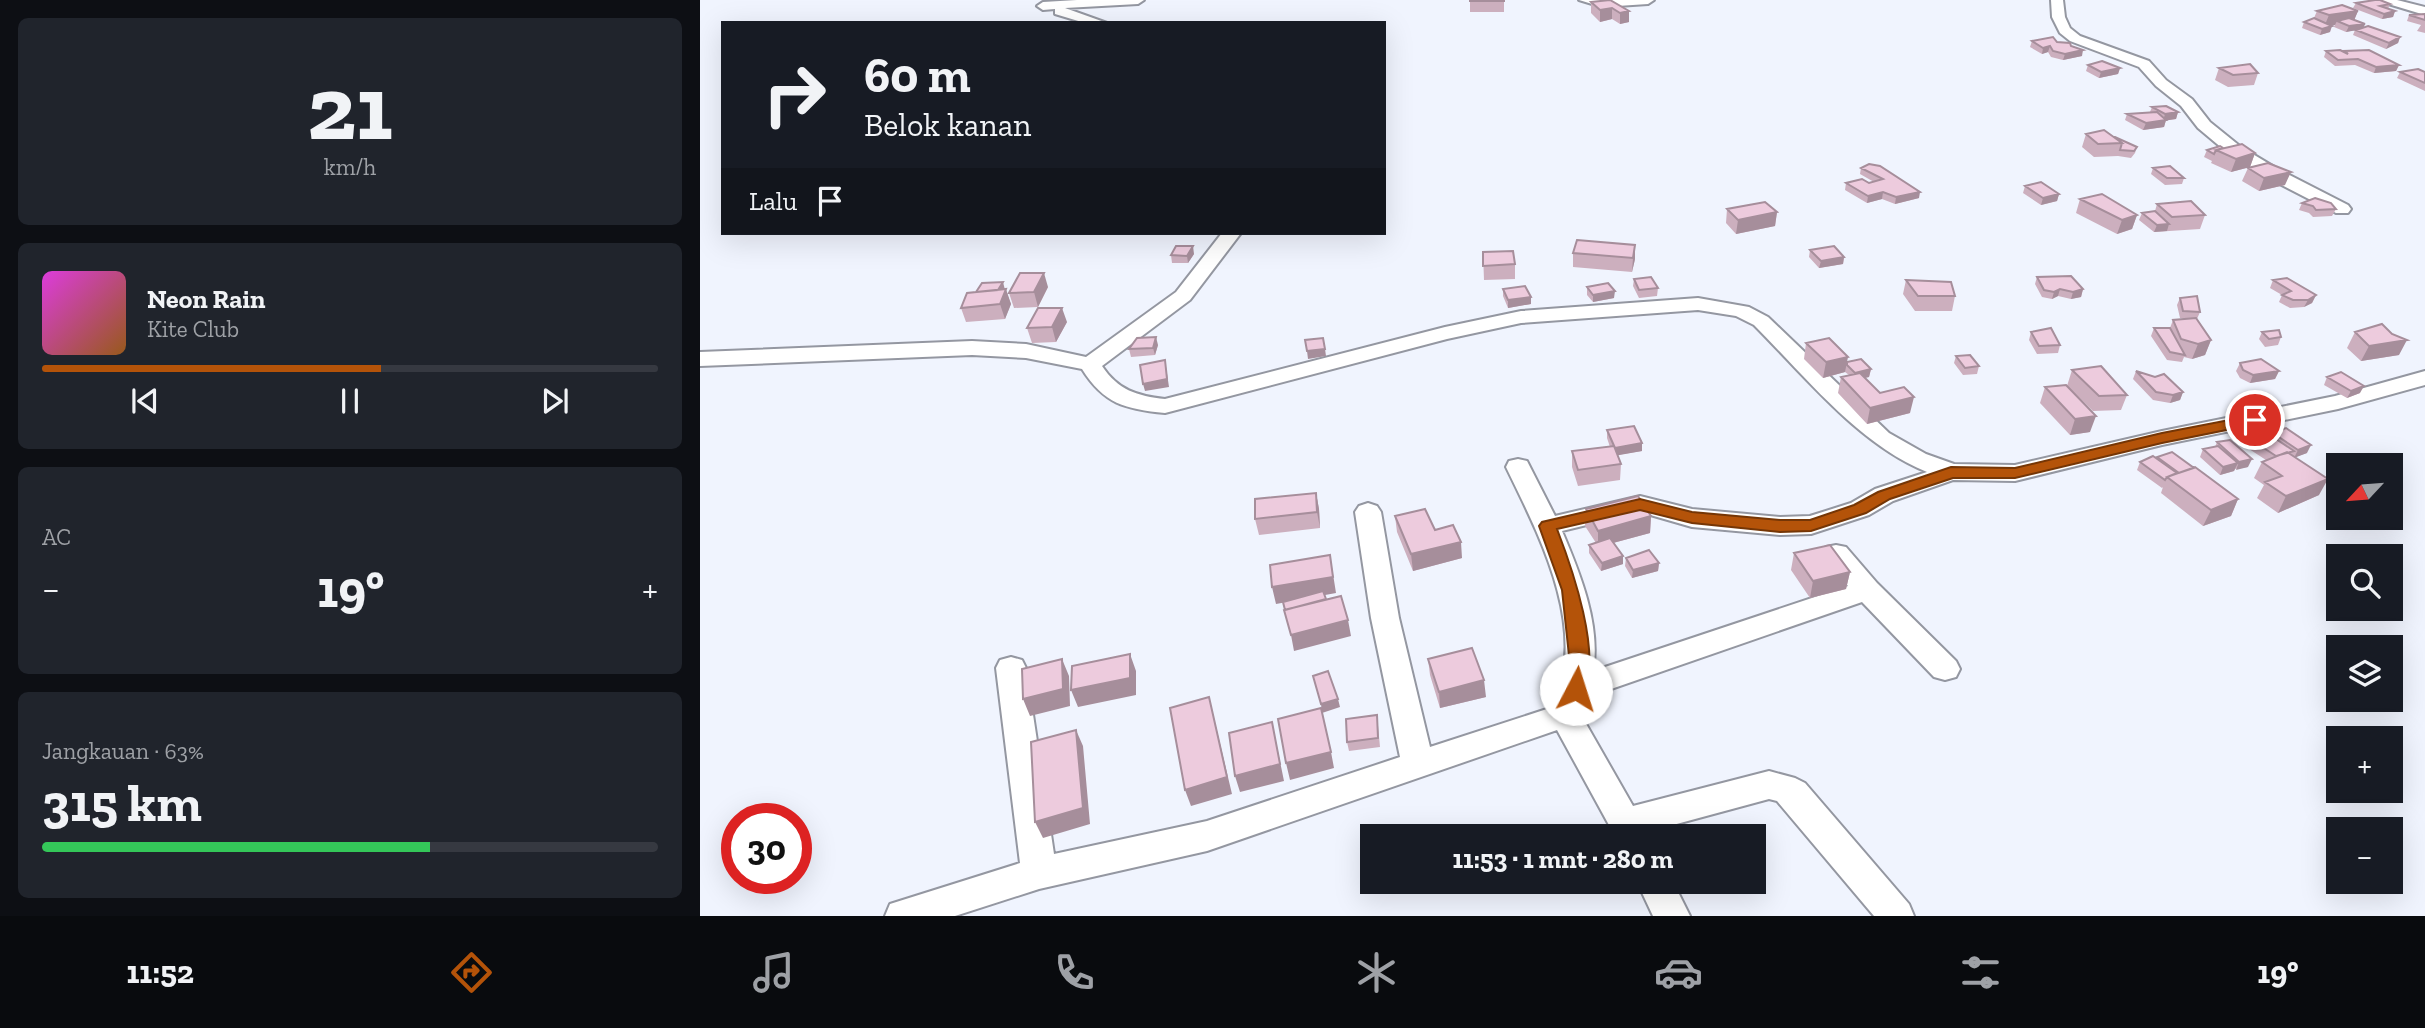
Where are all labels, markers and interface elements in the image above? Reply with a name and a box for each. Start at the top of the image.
text: 60 m [864,46,971,105]
icon: right [749,49,840,140]
text: 21 [307,53,393,162]
text: Belok kanan [864,106,1031,144]
text: km/h [324,153,376,181]
icon: arrive [811,182,849,220]
text: Lalu [749,185,797,217]
text: Neon Rain [147,283,265,315]
text: Kite Club [147,315,239,343]
icon: previous [126,382,164,420]
icon: pause [331,382,369,420]
icon: next [536,382,574,420]
pin [2225,390,2285,450]
icon: arrive [2236,401,2274,439]
north arrow [2326,453,2403,530]
map controls [2326,453,2403,894]
text: AC [42,523,71,551]
button: search [2326,544,2403,621]
text: 19° [317,558,384,620]
text: − [42,566,60,612]
text: + [642,566,658,612]
button: layers [2326,635,2403,712]
position arrow [1539,652,1613,726]
button: + [2326,726,2403,803]
text: Jangkauan · 63% [42,737,204,765]
text: 315 km [42,772,202,834]
speed limit sign: 30 [721,803,812,894]
button: − [2326,817,2403,894]
text: 11:53 · 1 mnt · 280 m [1453,843,1673,875]
icon: directions [447,948,496,997]
icon: music [749,948,798,997]
icon: phone [1050,948,1099,997]
icon: climate [1352,948,1401,997]
icon: car [1654,948,1703,997]
icon: filters [1956,948,2005,997]
text: 11:52 [126,953,194,991]
text: 19° [2257,953,2299,991]

